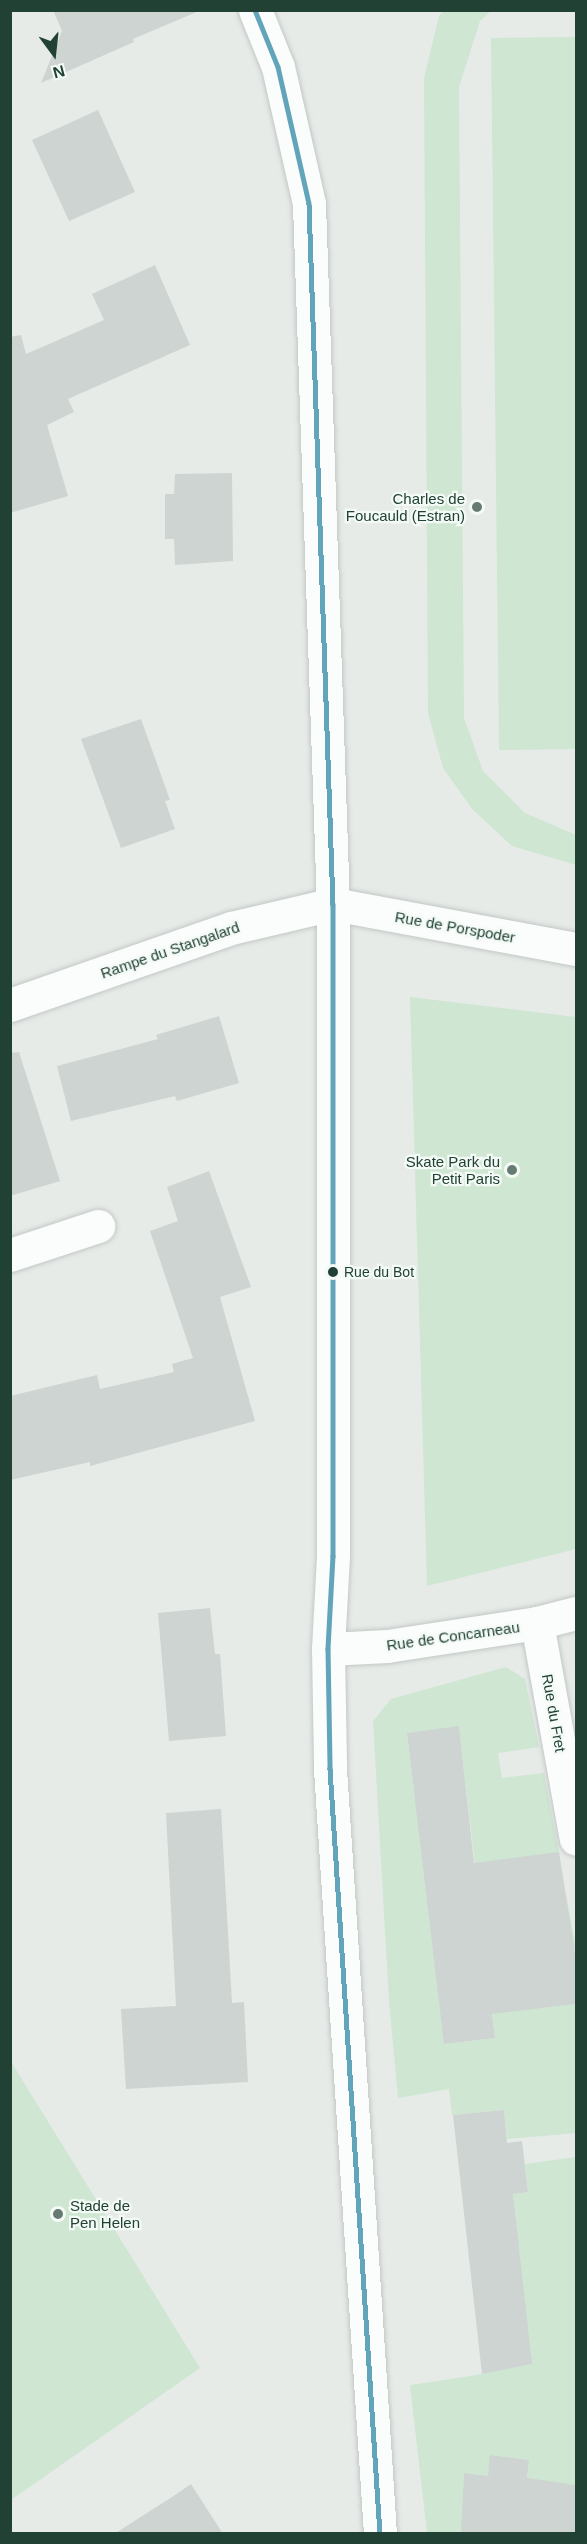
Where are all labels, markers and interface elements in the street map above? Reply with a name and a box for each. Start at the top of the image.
north arrow [24,24,84,84]
text: N [51,62,67,82]
place label: Charles de Foucauld (Estran) [346,489,465,524]
marker: Charles de Foucauld (Estran) [470,500,484,514]
street label: Rue de Porspoder [393,908,517,946]
street label: Rampe du Stangalard [98,918,242,982]
place label: Skate Park du Petit Paris [406,1152,500,1187]
marker: Skate Park du Petit Paris [505,1163,519,1177]
place label: Rue du Bot [344,1264,414,1280]
marker: Rue du Bot [327,1266,339,1278]
street label: Rue de Concarneau [385,1618,521,1654]
street label: Rue du Fret [538,1672,570,1754]
place label: Stade de Pen Helen [70,2196,140,2231]
marker: Stade de Pen Helen [51,2207,65,2221]

